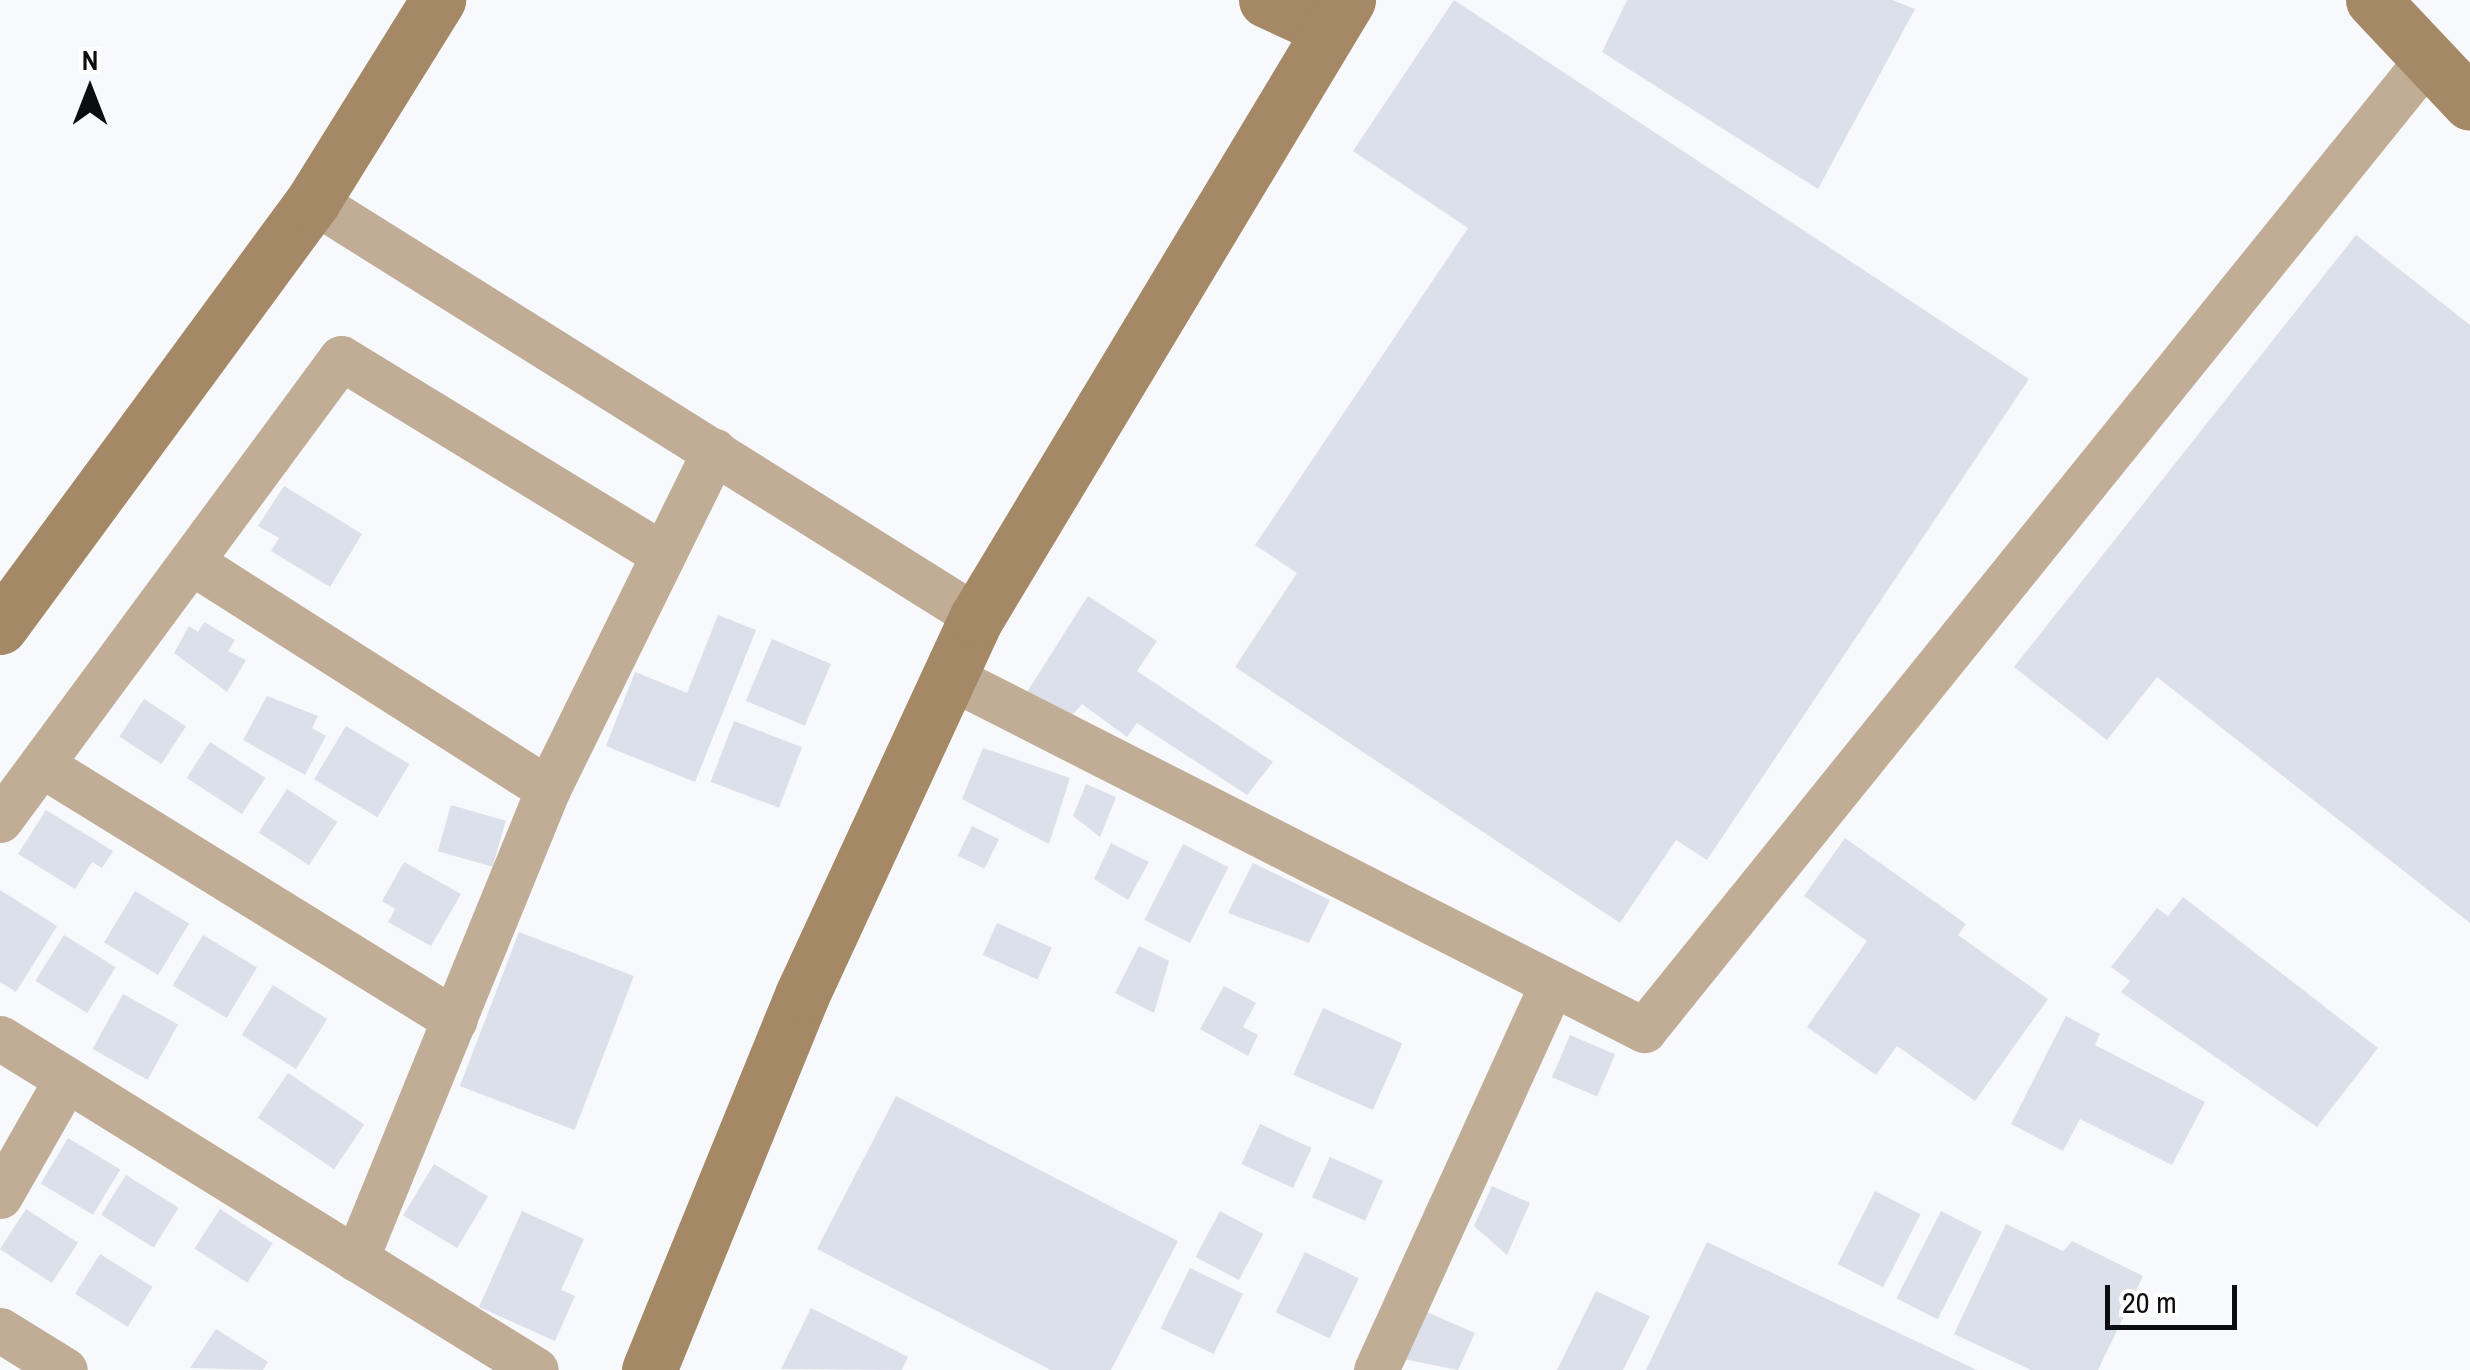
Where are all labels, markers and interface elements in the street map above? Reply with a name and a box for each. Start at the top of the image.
north arrow [40,40,140,140]
text: N [82,41,98,79]
scale bar [2110,1265,2242,1327]
text: 20 m [2122,1282,2177,1322]

